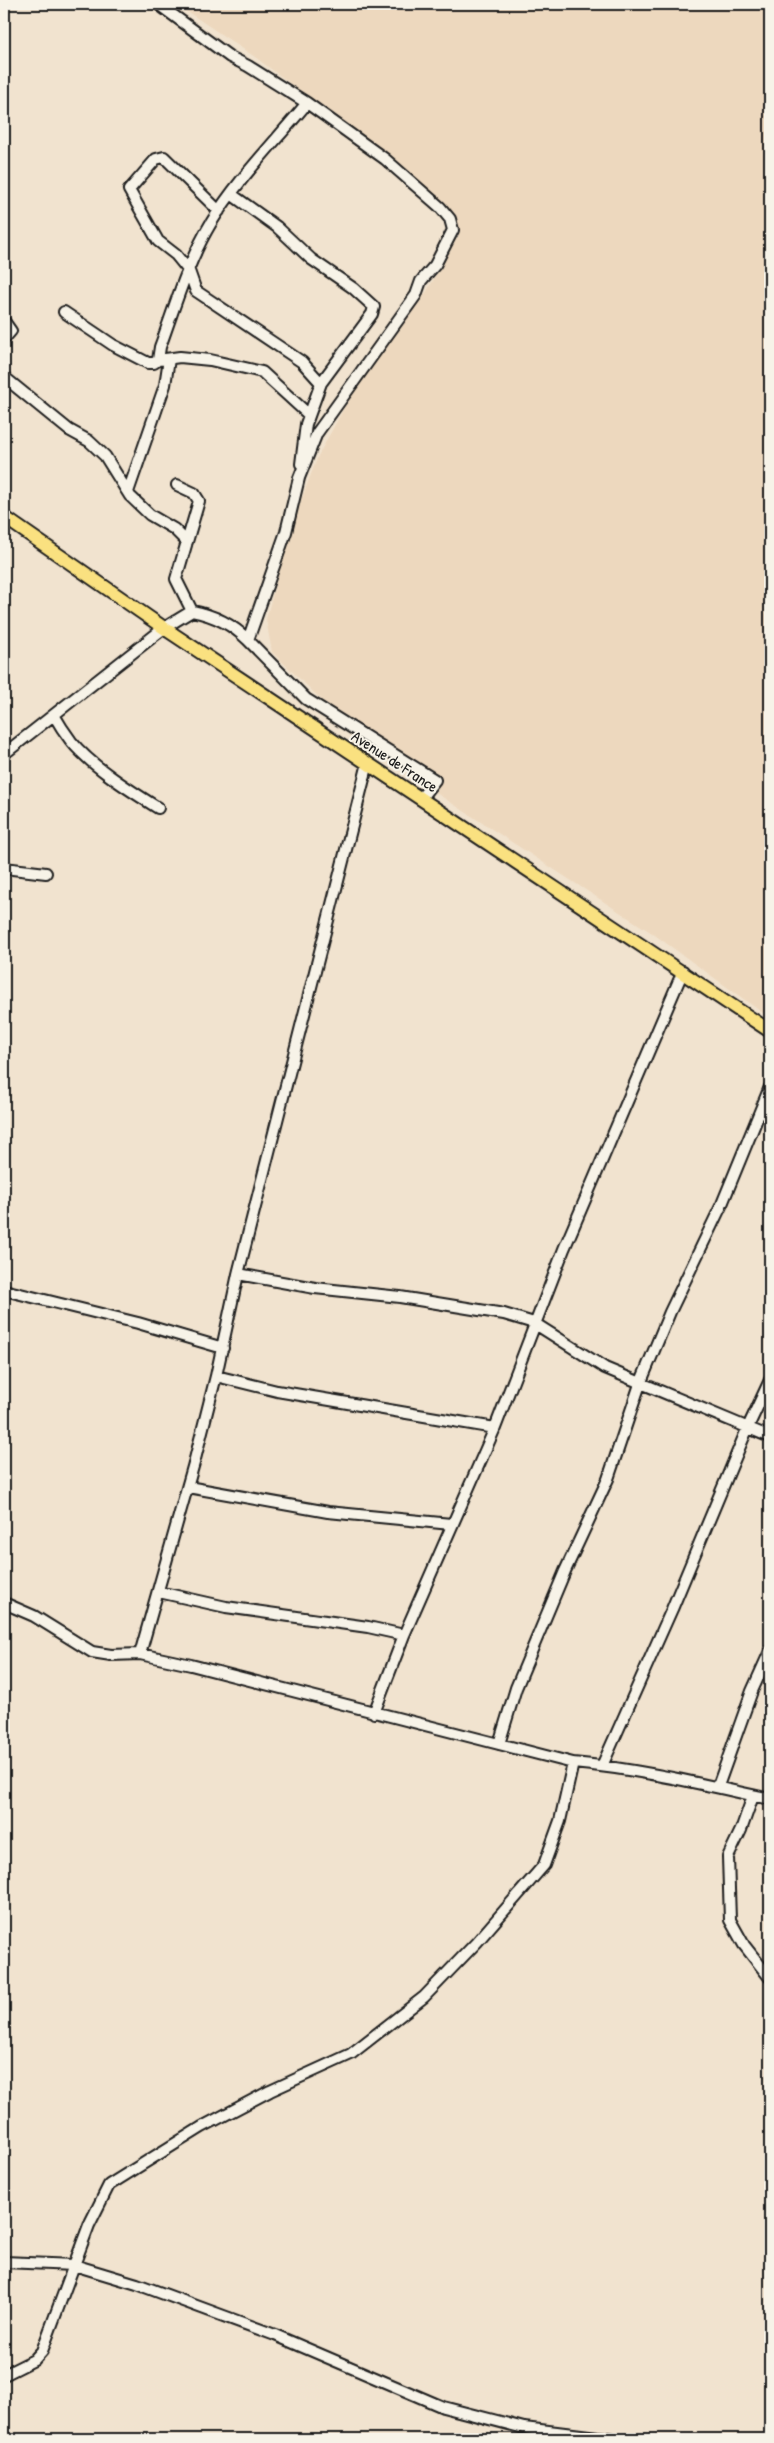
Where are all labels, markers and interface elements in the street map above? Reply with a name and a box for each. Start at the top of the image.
street label: Avenue de France [348,725,443,797]

